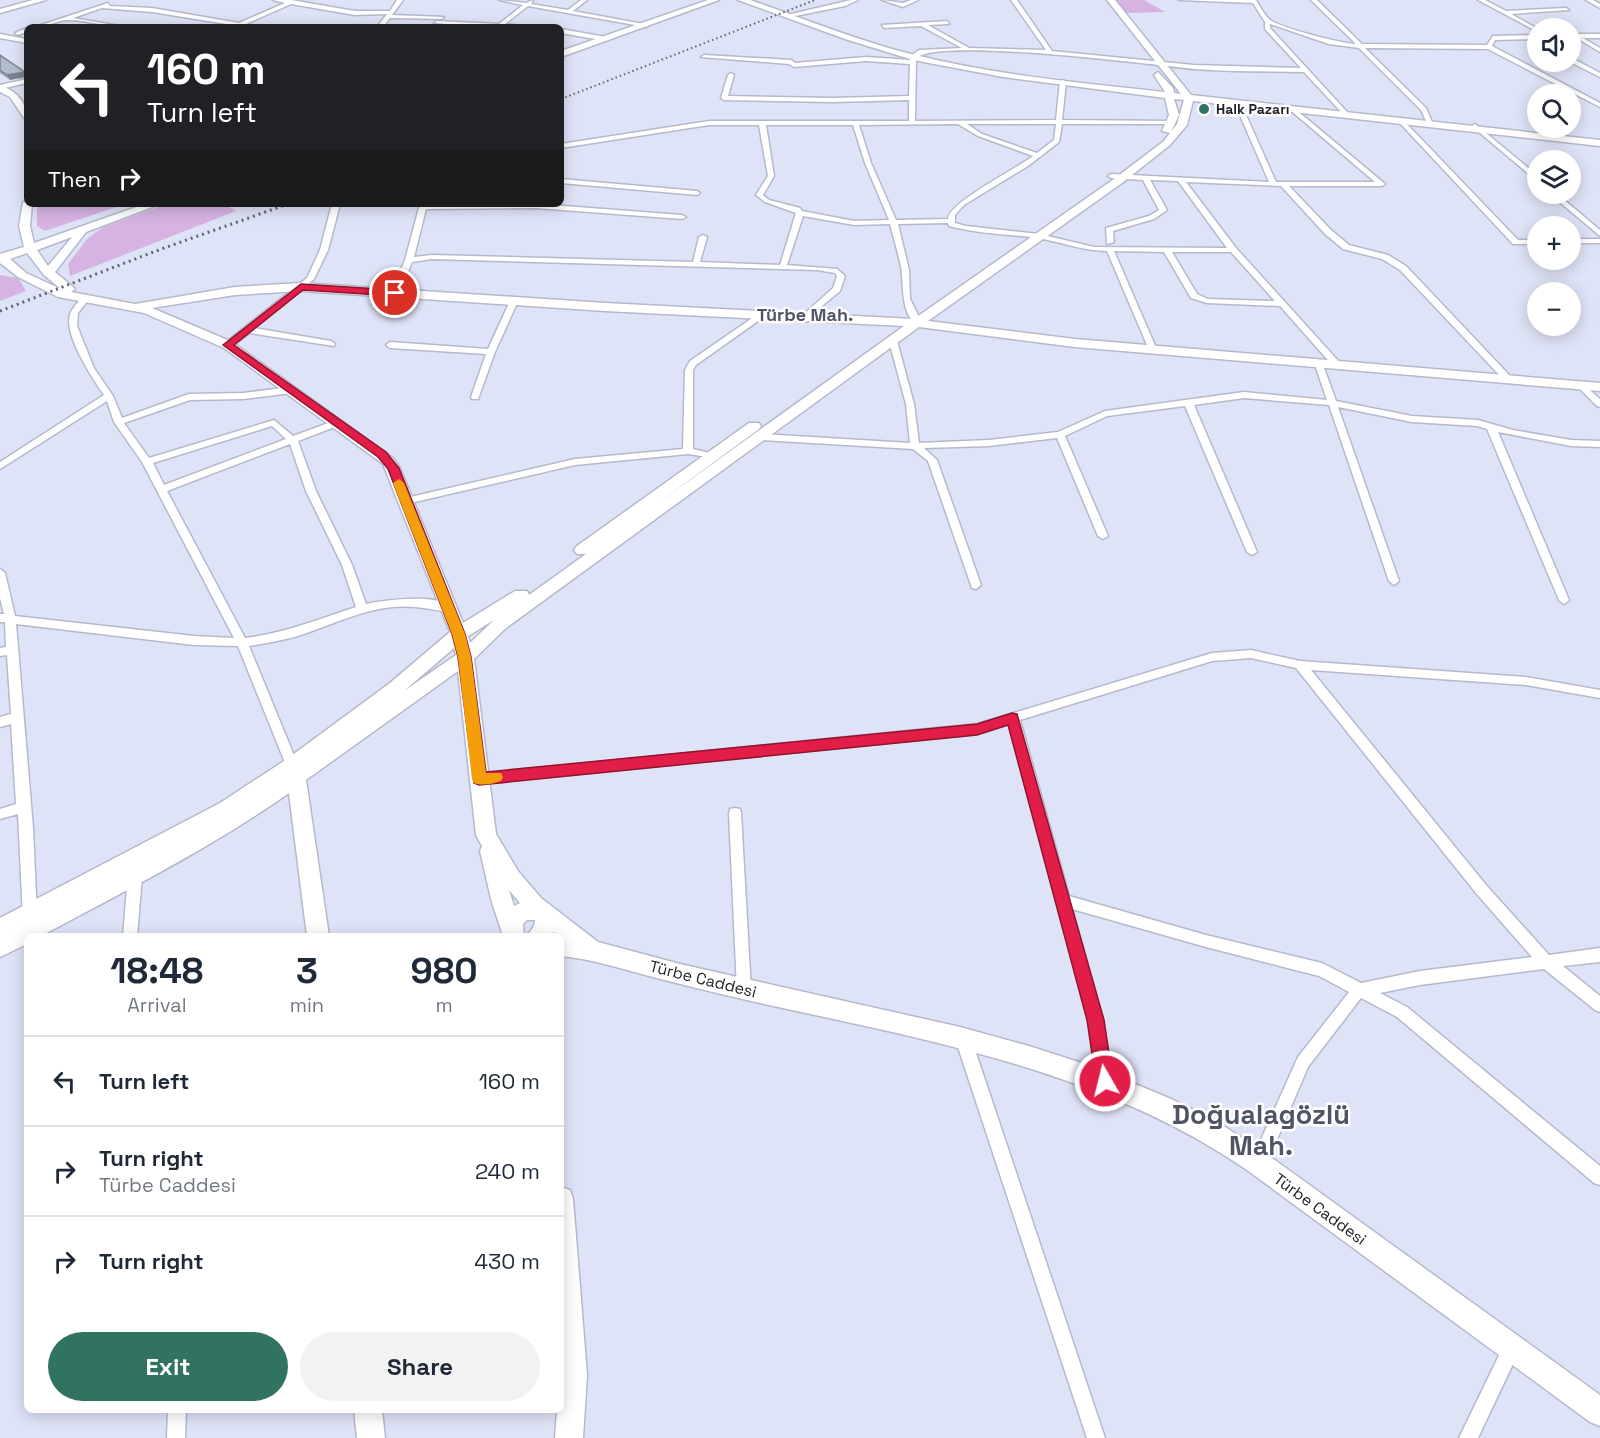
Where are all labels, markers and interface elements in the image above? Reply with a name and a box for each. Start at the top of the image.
map controls [1527,18,1581,336]
button: sound [1527,18,1581,72]
text: 160 m [147,43,266,96]
icon: left [48,48,126,126]
button: search [1527,84,1581,138]
text: Turn left [147,95,257,130]
place label: Halk Pazarı [1216,100,1289,118]
marker: Halk Pazarı [1197,102,1211,116]
button: layers [1527,150,1581,204]
icon: right [113,162,146,195]
text: Then [48,165,101,193]
button: + [1527,216,1581,270]
pin [369,267,420,318]
icon: arrive [378,276,411,309]
button: − [1527,282,1581,336]
district label: Türbe Mah. [757,303,853,326]
text: 18:48 [110,948,203,994]
text: 3 [296,948,318,994]
text: 980 [410,948,478,994]
street label: Türbe Caddesi [647,956,759,1002]
text: Arrival [127,992,187,1018]
text: min [290,992,324,1018]
text: m [435,992,453,1018]
position arrow [1073,1049,1137,1113]
icon: left [48,1065,81,1098]
text: Turn left [99,1067,189,1095]
text: 160 m [479,1067,540,1095]
district label: Doğualagözlü Mah. [1172,1097,1350,1163]
text: Turn right [99,1144,204,1172]
icon: right [48,1155,81,1188]
text: 240 m [475,1157,540,1185]
street label: Türbe Caddesi [1270,1168,1370,1250]
text: Türbe Caddesi [99,1172,236,1198]
icon: right [48,1245,81,1278]
text: Turn right [99,1247,204,1275]
text: 430 m [474,1247,540,1275]
button: Exit [48,1332,288,1401]
button: Share [300,1332,540,1401]

